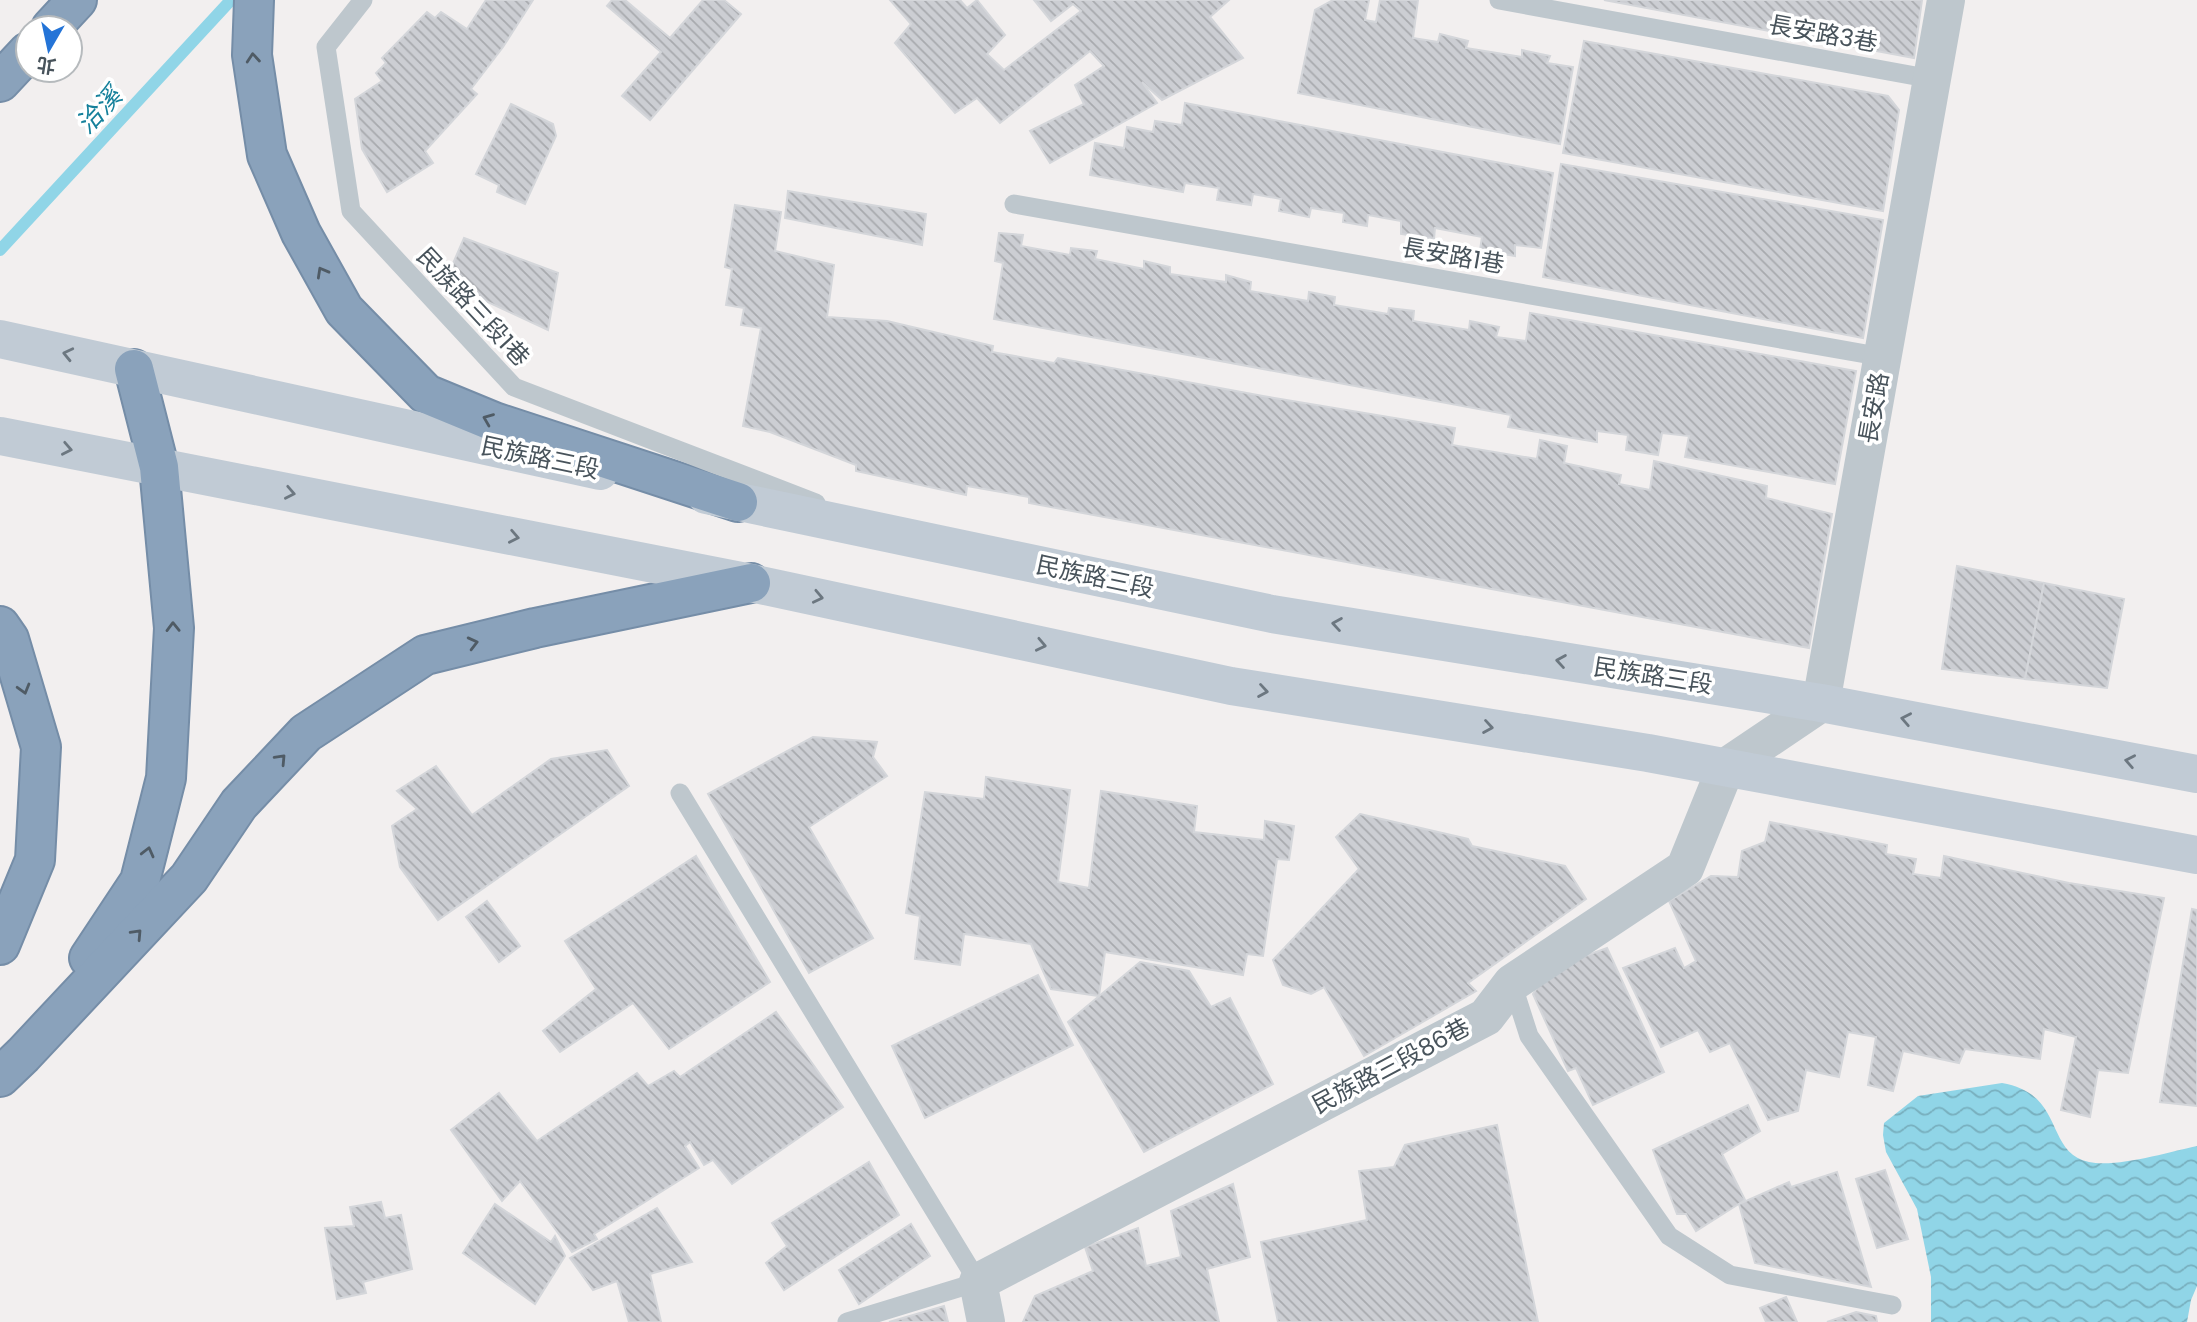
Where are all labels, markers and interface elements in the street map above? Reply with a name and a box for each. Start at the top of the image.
street label: 長安路3巷 [1766,8,1880,59]
north arrow [14,14,84,84]
text: 北 [35,50,58,80]
one-way arrow [246,53,261,64]
water label: 洽溪 [68,76,133,141]
street label: 長安路1巷 [1399,230,1507,281]
street label: 民族路三段1巷 [410,240,537,373]
one-way arrow [317,267,330,279]
one-way arrow [62,348,74,362]
street label: 長安路 [1851,370,1896,446]
one-way arrow [482,414,494,428]
street label: 民族路三段 [478,429,602,486]
one-way arrow [61,440,73,455]
one-way arrow [284,484,296,499]
one-way arrow [507,528,519,543]
street label: 民族路三段 [1033,548,1157,605]
one-way arrow [812,588,824,603]
one-way arrow [1331,617,1343,632]
one-way arrow [166,621,181,632]
one-way arrow [1035,636,1047,651]
one-way arrow [467,637,479,651]
street label: 民族路三段 [1591,650,1715,701]
one-way arrow [1555,654,1567,669]
one-way arrow [16,683,31,695]
one-way arrow [1257,683,1269,698]
one-way arrow [1900,712,1912,727]
one-way arrow [1482,719,1494,734]
one-way arrow [273,754,286,767]
one-way arrow [2124,755,2136,770]
one-way arrow [139,846,154,858]
one-way arrow [128,929,141,942]
street label: 民族路三段86巷 [1306,1010,1476,1121]

